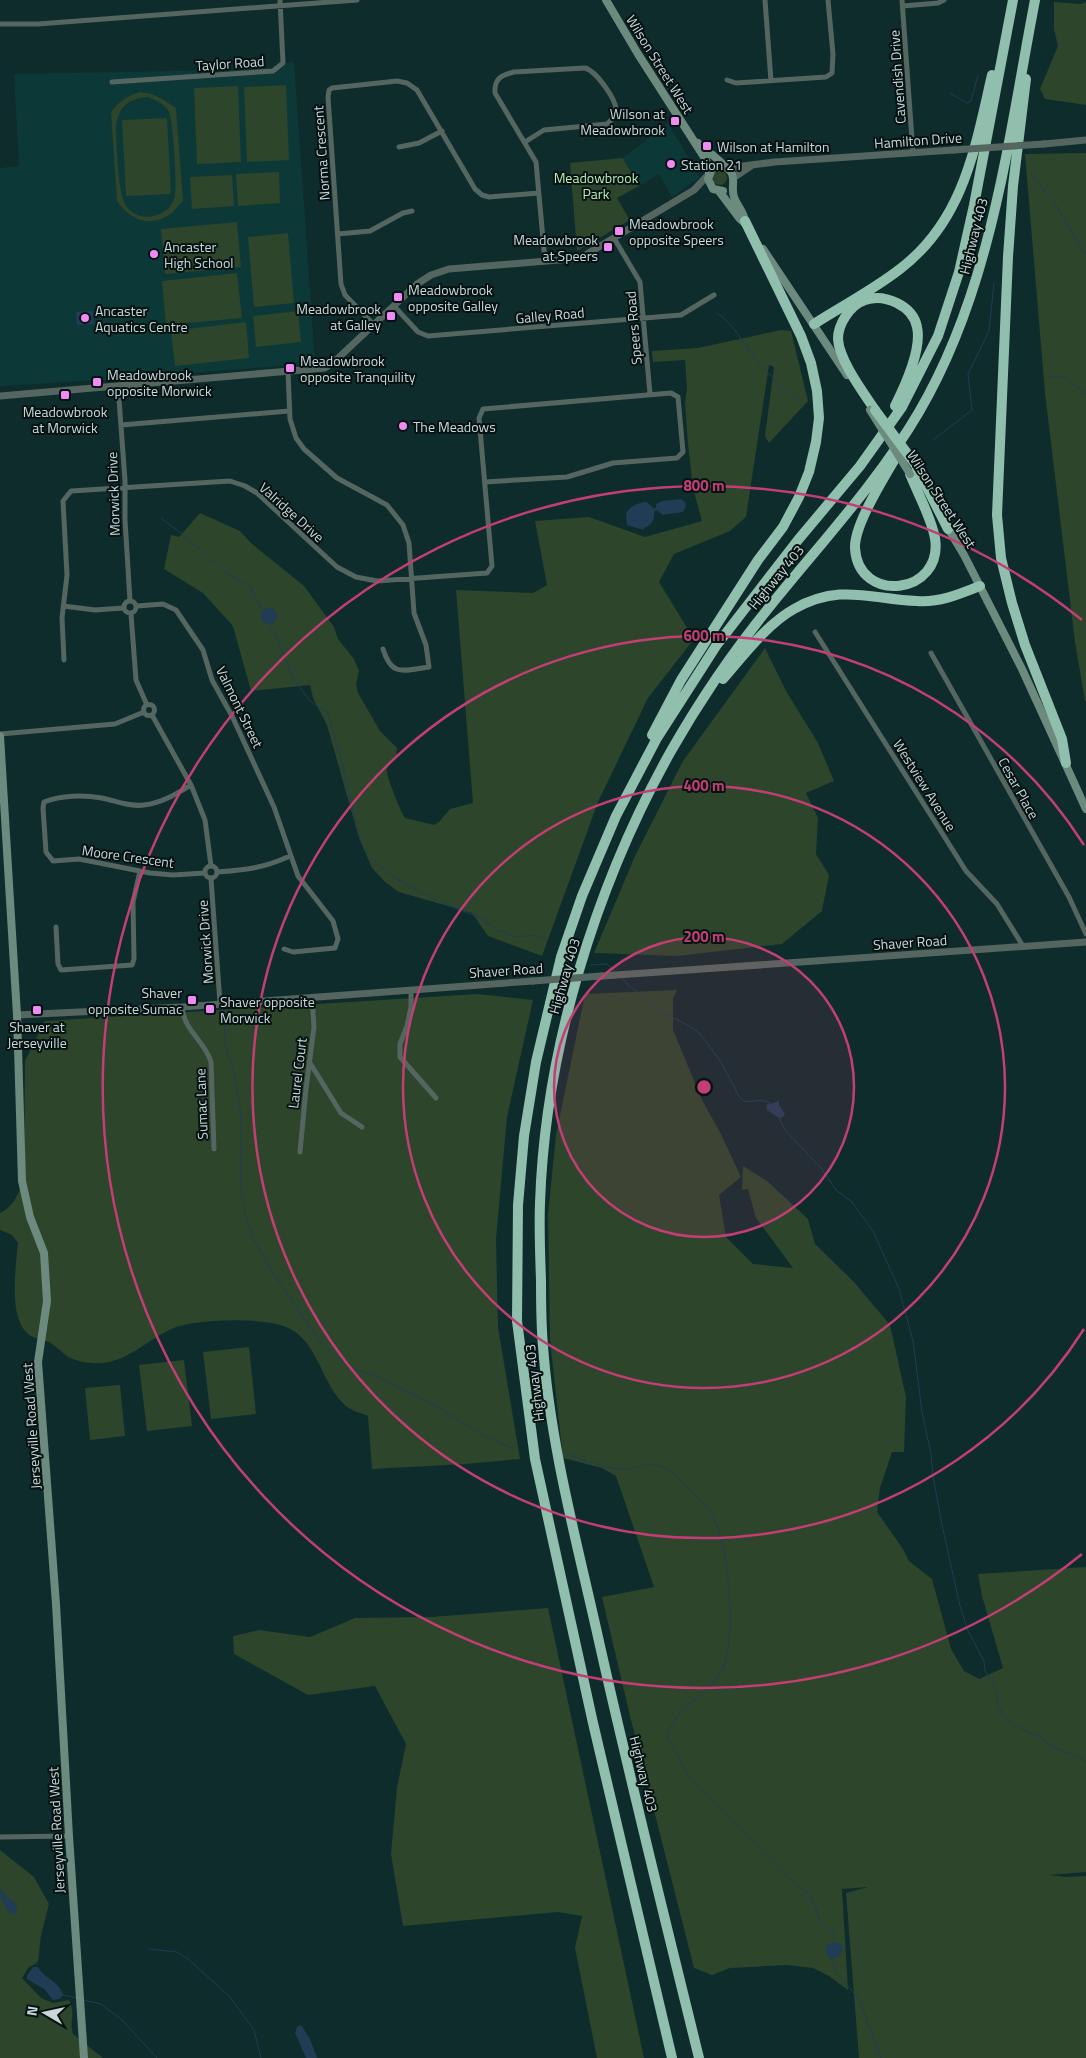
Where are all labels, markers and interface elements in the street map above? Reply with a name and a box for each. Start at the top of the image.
street label: Wilson Street West [621,11,699,118]
street label: Cavendish Drive [883,29,911,125]
street label: Taylor Road [195,50,265,76]
place label: Wilson at Meadowbrook [580,103,665,140]
street label: Norma Crescent [307,105,335,201]
marker: Wilson at Meadowbrook [669,115,681,127]
street label: Hamilton Drive [873,126,963,154]
place label: Wilson at Hamilton [717,136,830,157]
marker: Wilson at Hamilton [701,140,713,152]
place label: Station 21 [681,154,742,175]
marker: Station 21 [665,158,677,170]
park label: Meadowbrook Park [554,167,639,204]
street label: Highway 403 [953,196,993,276]
place label: Meadowbrook opposite Speers [629,213,724,250]
marker: Meadowbrook opposite Speers [613,225,625,237]
place label: Meadowbrook at Speers [513,229,598,266]
place label: Ancaster High School [164,236,234,273]
marker: Meadowbrook at Speers [602,241,614,253]
marker: Ancaster High School [148,248,160,260]
place label: Meadowbrook opposite Galley [408,279,498,316]
street label: Speers Road [619,290,647,366]
marker: Meadowbrook opposite Galley [392,291,404,303]
place label: Meadowbrook at Galley [296,298,381,335]
place label: Ancaster Aquatics Centre [95,300,187,337]
street label: Galley Road [515,302,585,328]
marker: Meadowbrook at Galley [385,310,397,322]
marker: Ancaster Aquatics Centre [79,312,91,324]
place label: Meadowbrook opposite Tranquility [300,350,416,387]
marker: Meadowbrook opposite Tranquility [284,362,296,374]
place label: Meadowbrook opposite Morwick [107,364,212,401]
marker: Meadowbrook opposite Morwick [91,376,103,388]
marker: Meadowbrook at Morwick [59,389,71,401]
place label: Meadowbrook at Morwick [23,401,108,438]
place label: The Meadows [413,416,496,437]
marker: The Meadows [397,420,409,432]
street label: Wilson Street West [902,446,982,552]
street label: Morwick Drive [101,452,125,536]
text: 800 m [683,474,725,497]
street label: Valridge Drive [255,477,329,547]
street label: Highway 403 [743,540,809,614]
text: 600 m [683,624,725,647]
street label: Valmont Street [211,663,269,752]
street label: Westview Avenue [888,735,962,835]
street label: Cesar Place [993,753,1045,823]
text: 400 m [683,774,725,797]
street label: Moore Crescent [81,839,175,873]
street label: Morwick Drive [192,899,218,985]
text: 200 m [683,925,725,948]
street label: Shaver Road [872,929,948,955]
street label: Highway 403 [543,936,585,1016]
street label: Shaver Road [468,957,544,983]
place label: Shaver opposite Sumac [88,982,182,1019]
place label: Shaver opposite Morwick [220,991,315,1028]
marker: Shaver opposite Sumac [186,994,198,1006]
marker: Shaver opposite Morwick [204,1003,216,1015]
marker: Shaver at Jerseyville [31,1004,43,1016]
place label: Shaver at Jerseyville [7,1016,67,1053]
street label: Laurel Court [282,1036,312,1110]
street label: Sumac Lane [189,1068,213,1140]
centre of rings [695,1078,713,1096]
street label: Highway 403 [519,1343,549,1423]
street label: Jerseyville Road West [16,1362,46,1490]
street label: Highway 403 [624,1734,664,1814]
street label: Jerseyville Road West [42,1766,70,1894]
north arrow [20,1988,70,2038]
text: N [21,2004,43,2017]

